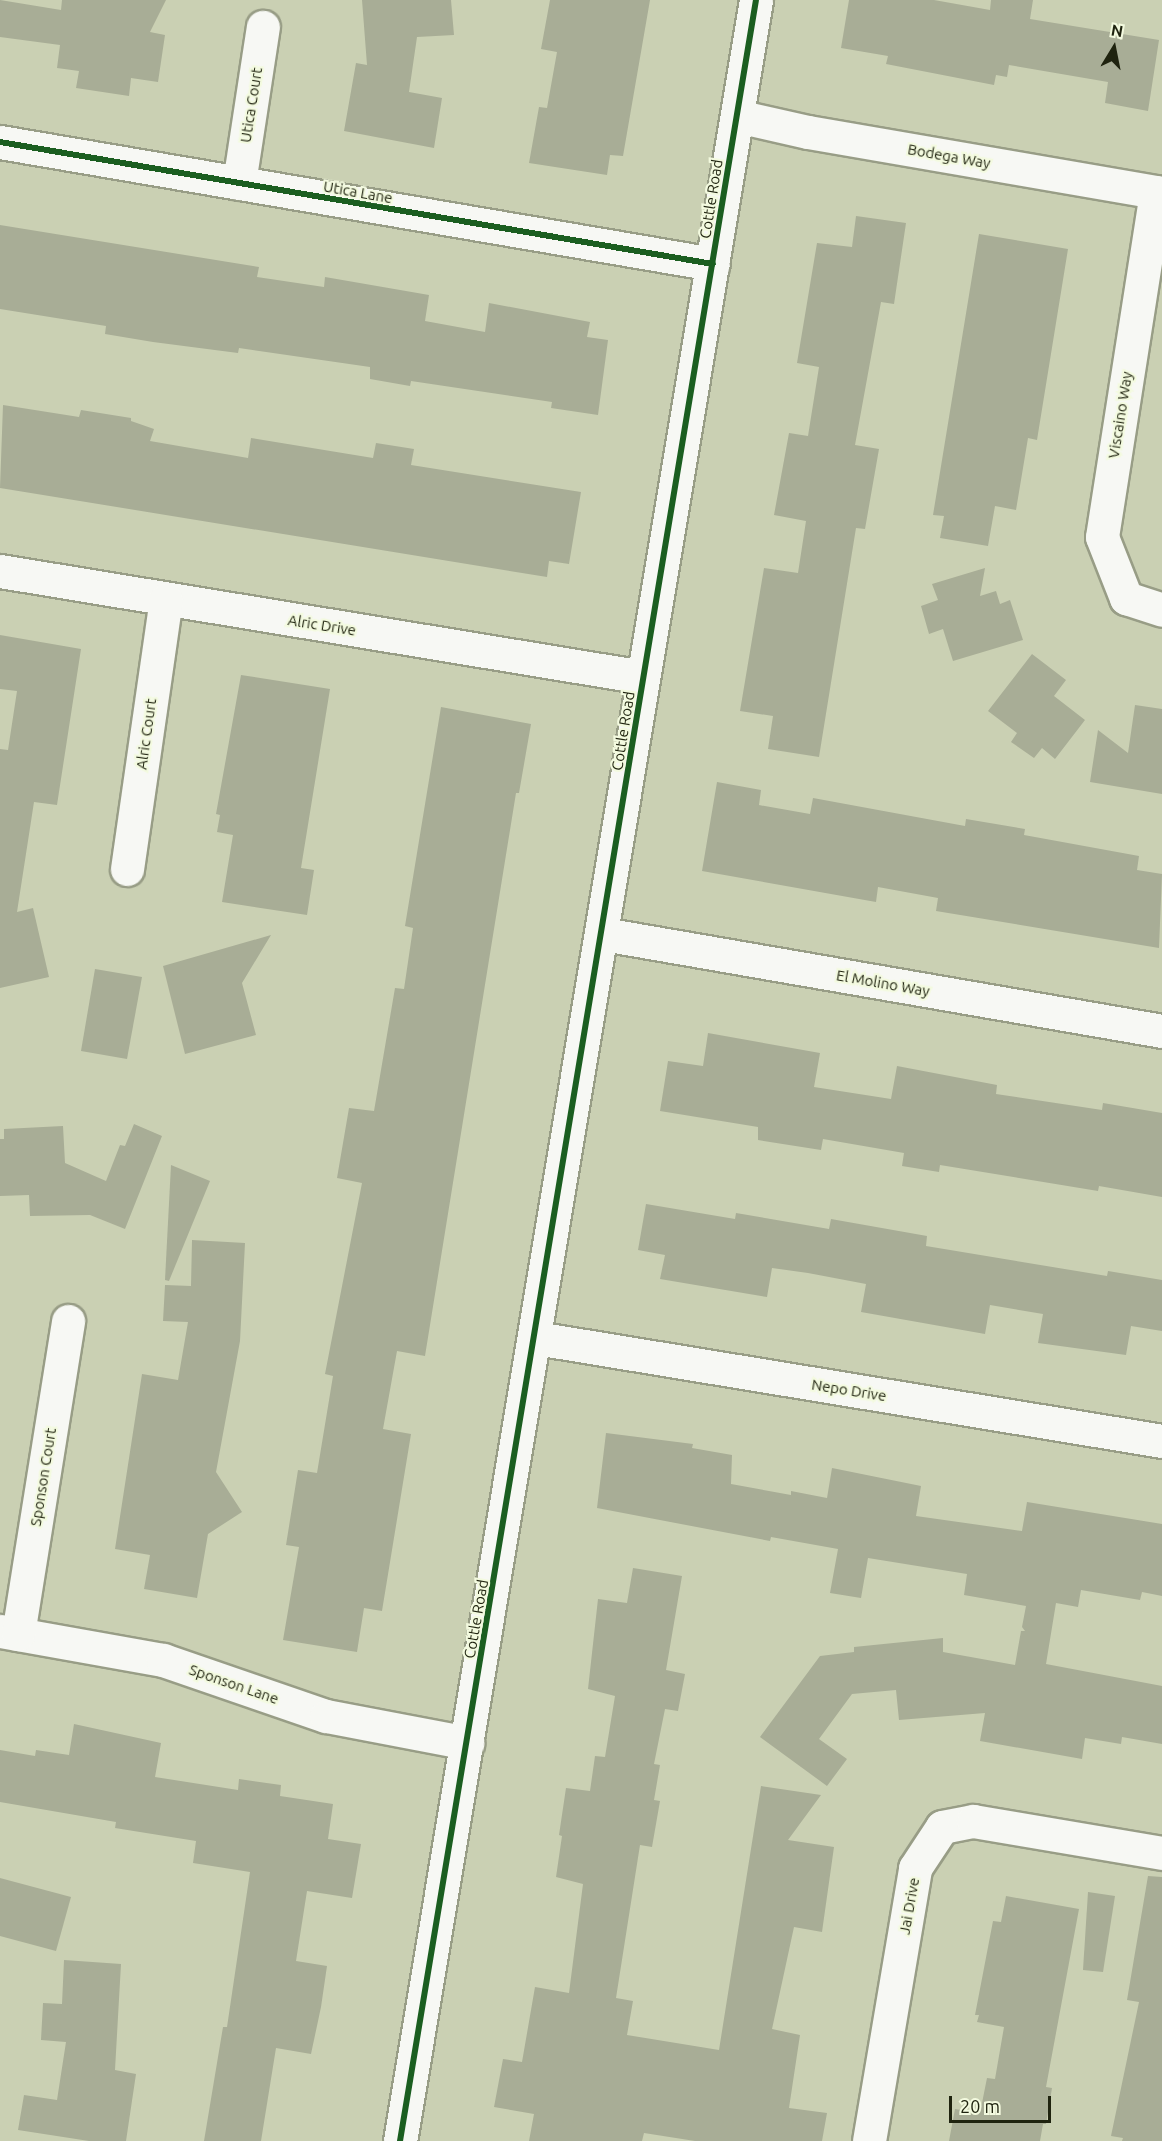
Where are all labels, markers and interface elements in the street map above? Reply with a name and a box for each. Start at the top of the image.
north arrow [1084,18,1144,78]
text: N [1110,20,1125,40]
street label: Utica Court [236,66,266,144]
street label: Bodega Way [906,140,992,172]
street label: Cottle Road [696,158,726,240]
street label: Utica Lane [322,177,394,207]
street label: Viscaino Way [1104,370,1136,460]
street label: Alric Drive [287,611,357,639]
street label: Cottle Road [608,690,638,772]
street label: Alric Court [132,697,160,771]
street label: El Molino Way [835,966,931,1000]
street label: Nepo Drive [810,1375,888,1405]
street label: Sponson Court [26,1427,60,1527]
street label: Cottle Road [460,1578,492,1660]
street label: Sponson Lane [187,1660,281,1708]
street label: Jai Drive [895,1876,923,1936]
scale bar [952,2084,1054,2122]
text: 20 m [960,2096,1000,2116]

